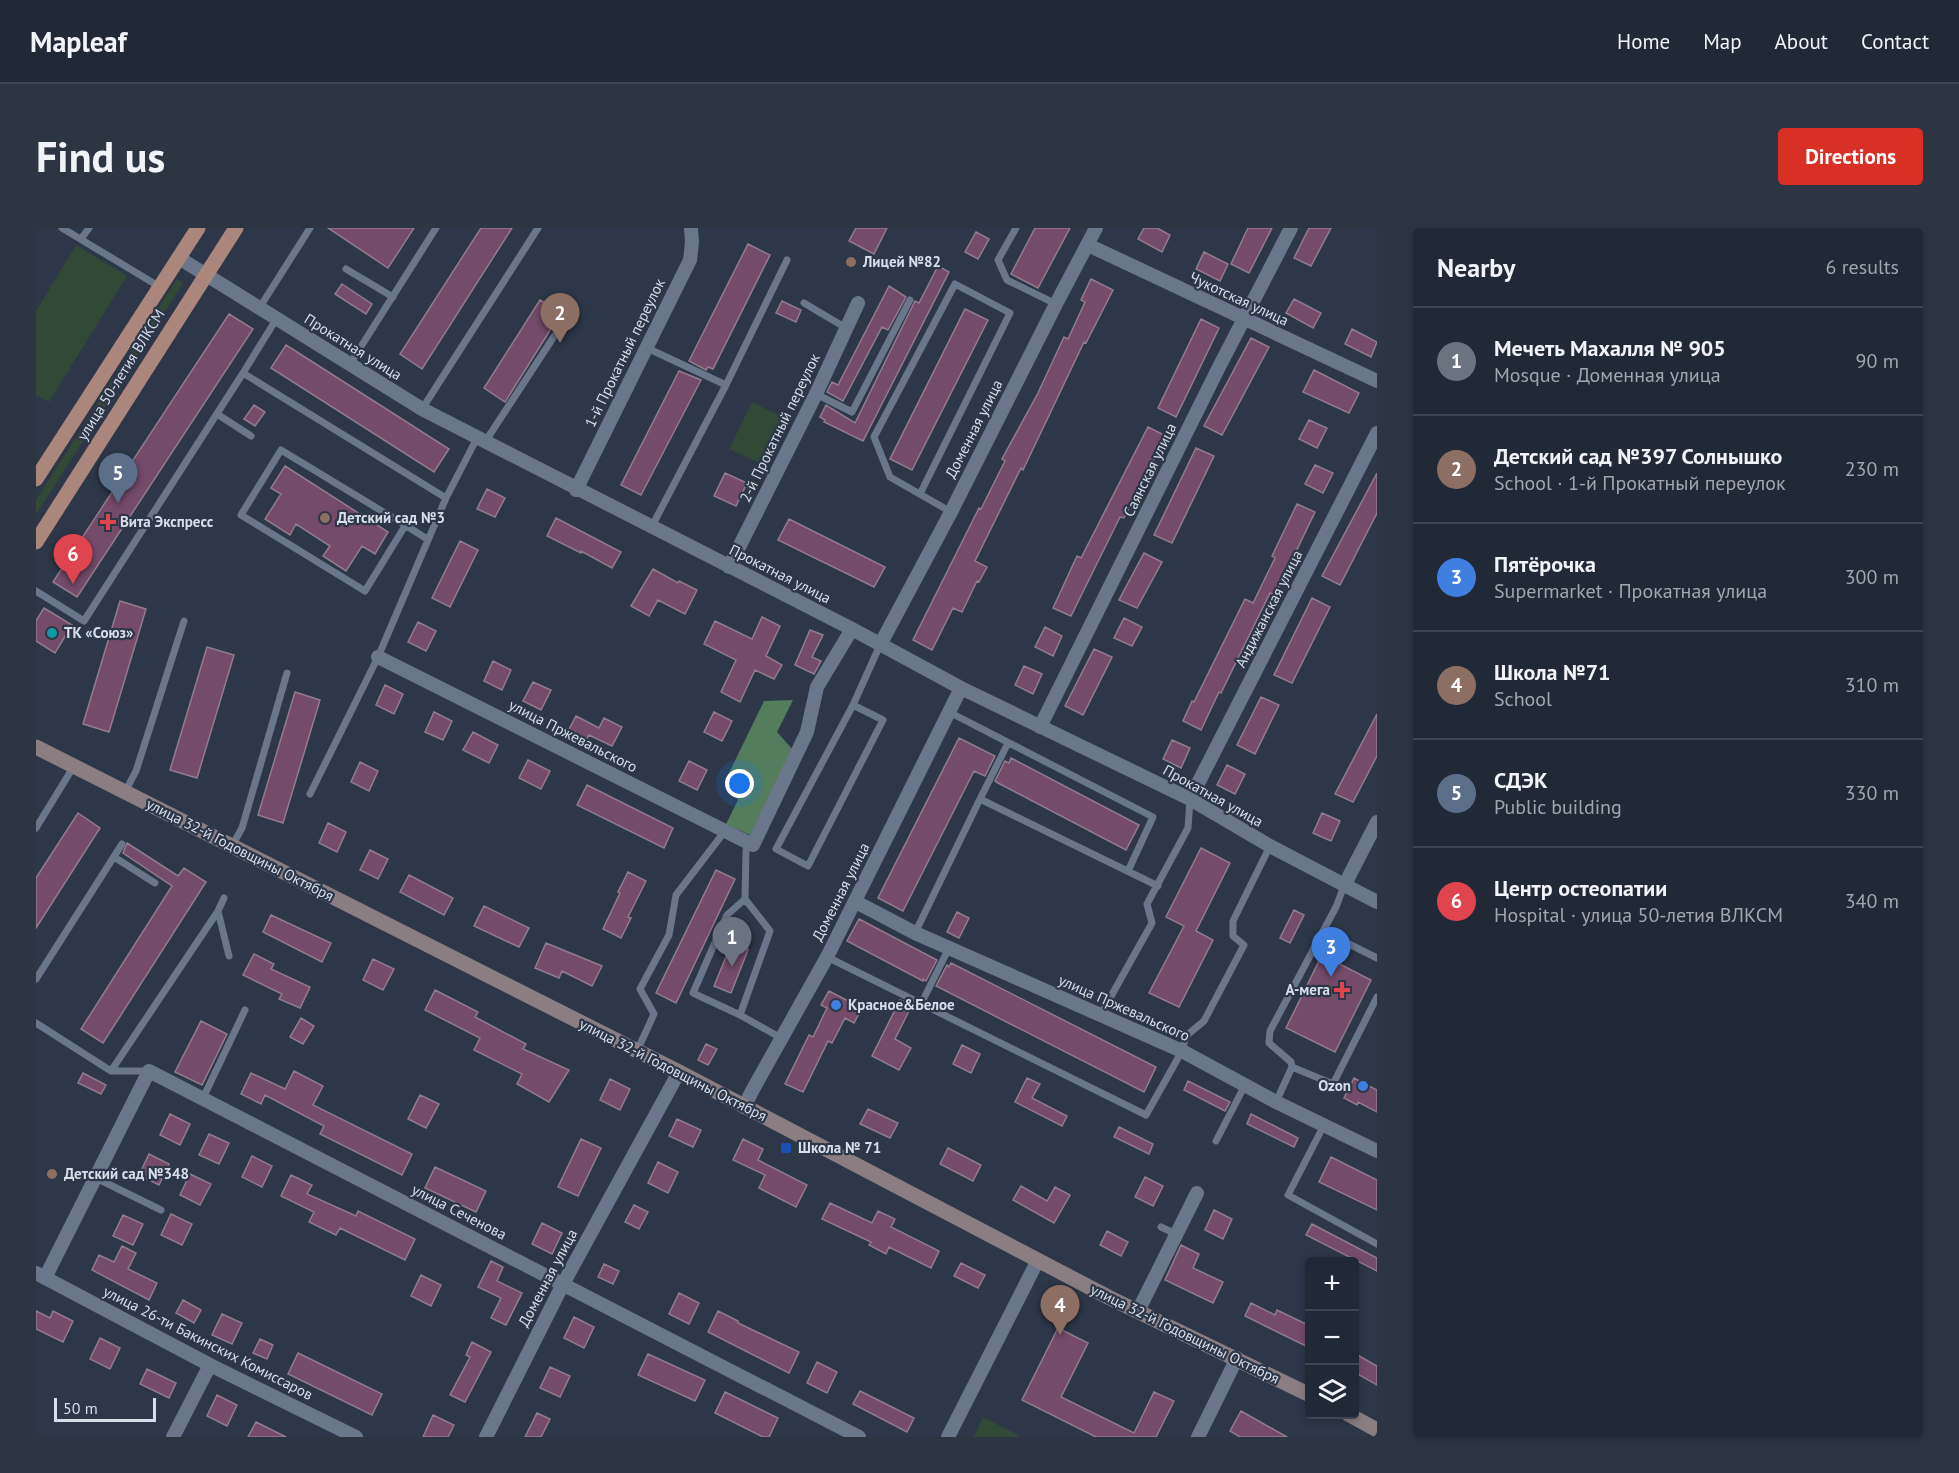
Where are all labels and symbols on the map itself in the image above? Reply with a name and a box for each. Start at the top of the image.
place label: Лицей №82 [862,252,941,271]
marker: Лицей №82 [844,255,858,269]
street label: Чукотская улица [1187,267,1292,330]
street label: 1-й Прокатный переулок [580,275,669,430]
pin: 2 [540,294,580,343]
street label: улица 50-летия ВЛКСМ [72,306,169,444]
street label: Прокатная улица [301,309,406,384]
street label: 2-й Прокатный переулок [735,350,824,505]
street label: Доменная улица [941,376,1007,481]
street label: Саянская улица [1119,420,1180,520]
pin: 5 [98,454,137,503]
place label: Детский сад №3 [337,508,445,527]
marker: Детский сад №3 [318,511,332,525]
place label: Вита Экспресс [120,512,214,531]
marker: Вита Экспресс [101,515,115,529]
pin: 6 [54,534,93,584]
street label: Прокатная улица [726,540,834,607]
street label: Андижанская улица [1231,547,1306,671]
place label: ТК «Союз» [64,623,133,642]
marker: ТК «Союз» [45,626,59,640]
street label: улица Пржевальского [506,695,641,776]
street label: Прокатная улица [1160,760,1267,831]
your location [725,769,754,798]
street label: улица 32-й Годовщины Октября [143,794,337,905]
street label: Доменная улица [808,839,874,944]
pin: 1 [712,918,752,967]
pin: 3 [1312,928,1350,977]
street label: улица Пржевальского [1056,970,1193,1045]
place label: А-мега [1285,980,1330,999]
marker: А-мега [1335,983,1349,997]
place label: Красное&Белое [848,995,955,1014]
marker: Красное&Белое [829,998,843,1012]
street label: улица 32-й Годовщины Октября [576,1014,770,1125]
place label: Ozon [1318,1076,1351,1095]
marker: Ozon [1356,1079,1370,1093]
place label: Школа № 71 [798,1138,881,1157]
marker: Школа № 71 [779,1141,793,1155]
place label: Детский сад №348 [64,1164,189,1183]
marker: Детский сад №348 [45,1167,59,1181]
street label: улица Сеченова [409,1180,510,1244]
street label: Доменная улица [514,1226,581,1330]
street label: улица 32-й Годовщины Октября [1088,1279,1283,1388]
street label: улица 26-ти Бакинских Комиссаров [100,1281,316,1404]
pin: 4 [1040,1286,1080,1335]
scale bar [54,1395,156,1422]

